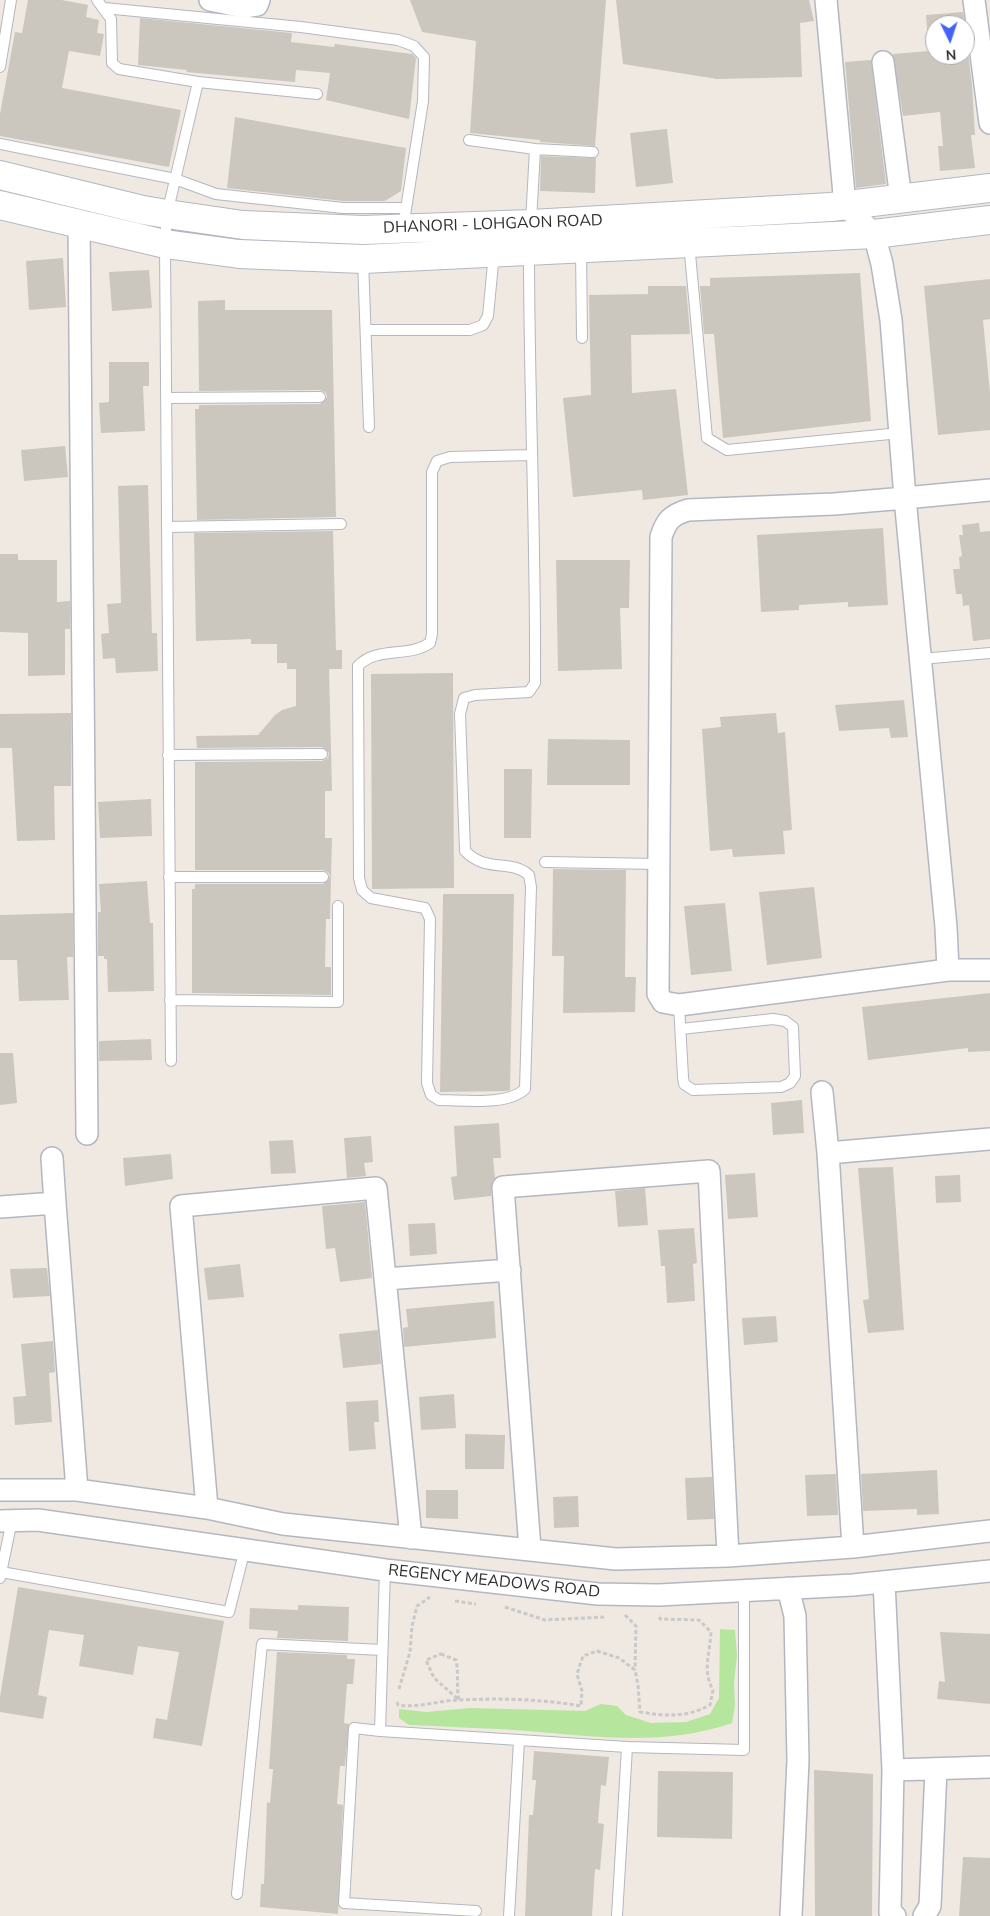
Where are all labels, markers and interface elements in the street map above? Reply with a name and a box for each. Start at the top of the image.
north arrow [925,15,975,65]
text: N [945,45,957,64]
street label: DHANORI - LOHGAON ROAD [383,212,603,238]
street label: REGENCY MEADOWS ROAD [387,1561,601,1603]

